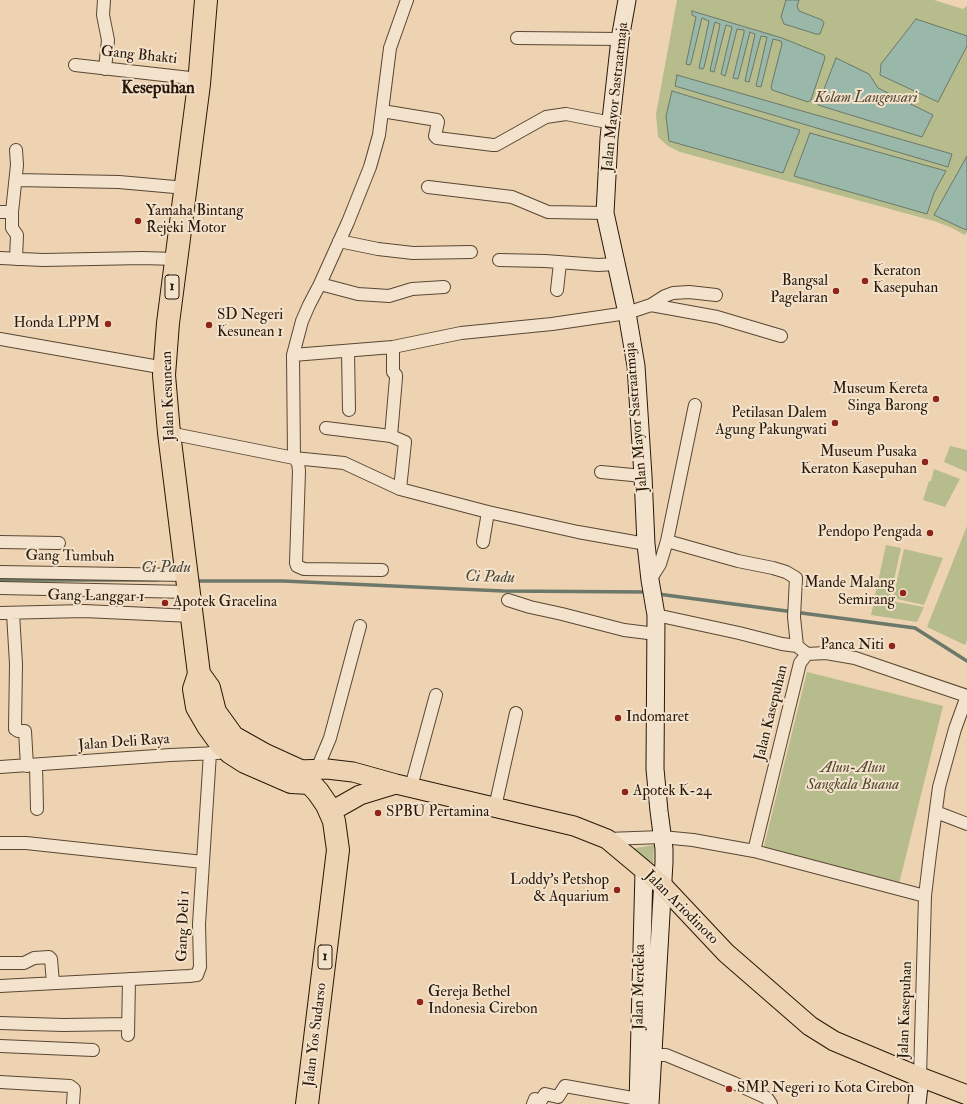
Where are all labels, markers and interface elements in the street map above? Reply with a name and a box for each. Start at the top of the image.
street label: Jalan Mayor Sastraatmaja [599,21,633,173]
street label: Gang Bhakti [100,43,178,69]
district label: Kesepuhan [121,79,195,99]
park label: Kolam Langensari [814,90,918,108]
place label: Yamaha Bintang Rejeki Motor [146,203,244,238]
marker: Yamaha Bintang Rejeki Motor [133,216,143,226]
place label: Keraton Kasepuhan [873,263,938,298]
place label: Bangsal Pagelaran [770,273,828,308]
road number: 1 [165,275,179,299]
marker: Keraton Kasepuhan [860,276,870,286]
marker: Bangsal Pagelaran [831,286,841,296]
place label: SD Negeri Kesunean 1 [217,307,283,342]
place label: Honda LPPM [13,315,100,333]
marker: Honda LPPM [103,319,113,329]
marker: SD Negeri Kesunean 1 [204,320,214,330]
street label: Jalan Mayor Sastraatmaja [621,341,653,493]
street label: Jalan Kesunean [158,351,180,441]
place label: Museum Kereta Singa Barong [833,381,928,416]
marker: Museum Kereta Singa Barong [931,394,941,404]
place label: Petilasan Dalem Agung Pakungwati [715,405,827,440]
marker: Petilasan Dalem Agung Pakungwati [830,418,840,428]
place label: Museum Pusaka Keraton Kasepuhan [801,444,917,479]
marker: Museum Pusaka Keraton Kasepuhan [920,457,930,467]
place label: Pendopo Pengada [818,524,922,542]
marker: Pendopo Pengada [925,528,935,538]
street label: Gang Tumbuh [25,547,115,567]
water label: Ci Padu [141,559,191,579]
water label: Ci Padu [465,568,515,588]
place label: Mande Malang Semirang [804,575,895,610]
street label: Gang Langgar 1 [47,587,145,607]
marker: Mande Malang Semirang [898,588,908,598]
place label: Apotek Gracelina [173,594,277,612]
marker: Apotek Gracelina [160,598,170,608]
place label: Panca Niti [820,637,884,655]
marker: Panca Niti [887,641,897,651]
street label: Jalan Kasepuhan [751,663,793,763]
place label: Indomaret [626,709,689,727]
marker: Indomaret [613,713,623,723]
street label: Jalan Deli Raya [78,731,170,755]
park label: Alun-Alun Sangkala Buana [807,760,899,795]
place label: Apotek K-24 [633,783,711,801]
marker: Apotek K-24 [620,787,630,797]
place label: SPBU Pertamina [386,804,489,822]
marker: SPBU Pertamina [373,808,383,818]
street label: Jalan Ariodinoto [640,867,722,949]
place label: Loddy's Petshop & Aquarium [510,872,609,907]
marker: Loddy's Petshop & Aquarium [612,885,622,895]
street label: Gang Deli 1 [174,890,194,962]
street label: Jalan Merdeka [630,944,650,1030]
road number: 1 [318,945,332,969]
street label: Jalan Kasepuhan [895,961,917,1059]
street label: Jalan Yos Sudarso [301,982,331,1088]
place label: Gereja Bethel Indonesia Cirebon [428,984,538,1019]
marker: Gereja Bethel Indonesia Cirebon [415,997,425,1007]
place label: SMP Negeri 10 Kota Cirebon [737,1080,914,1098]
marker: SMP Negeri 10 Kota Cirebon [724,1084,734,1094]

